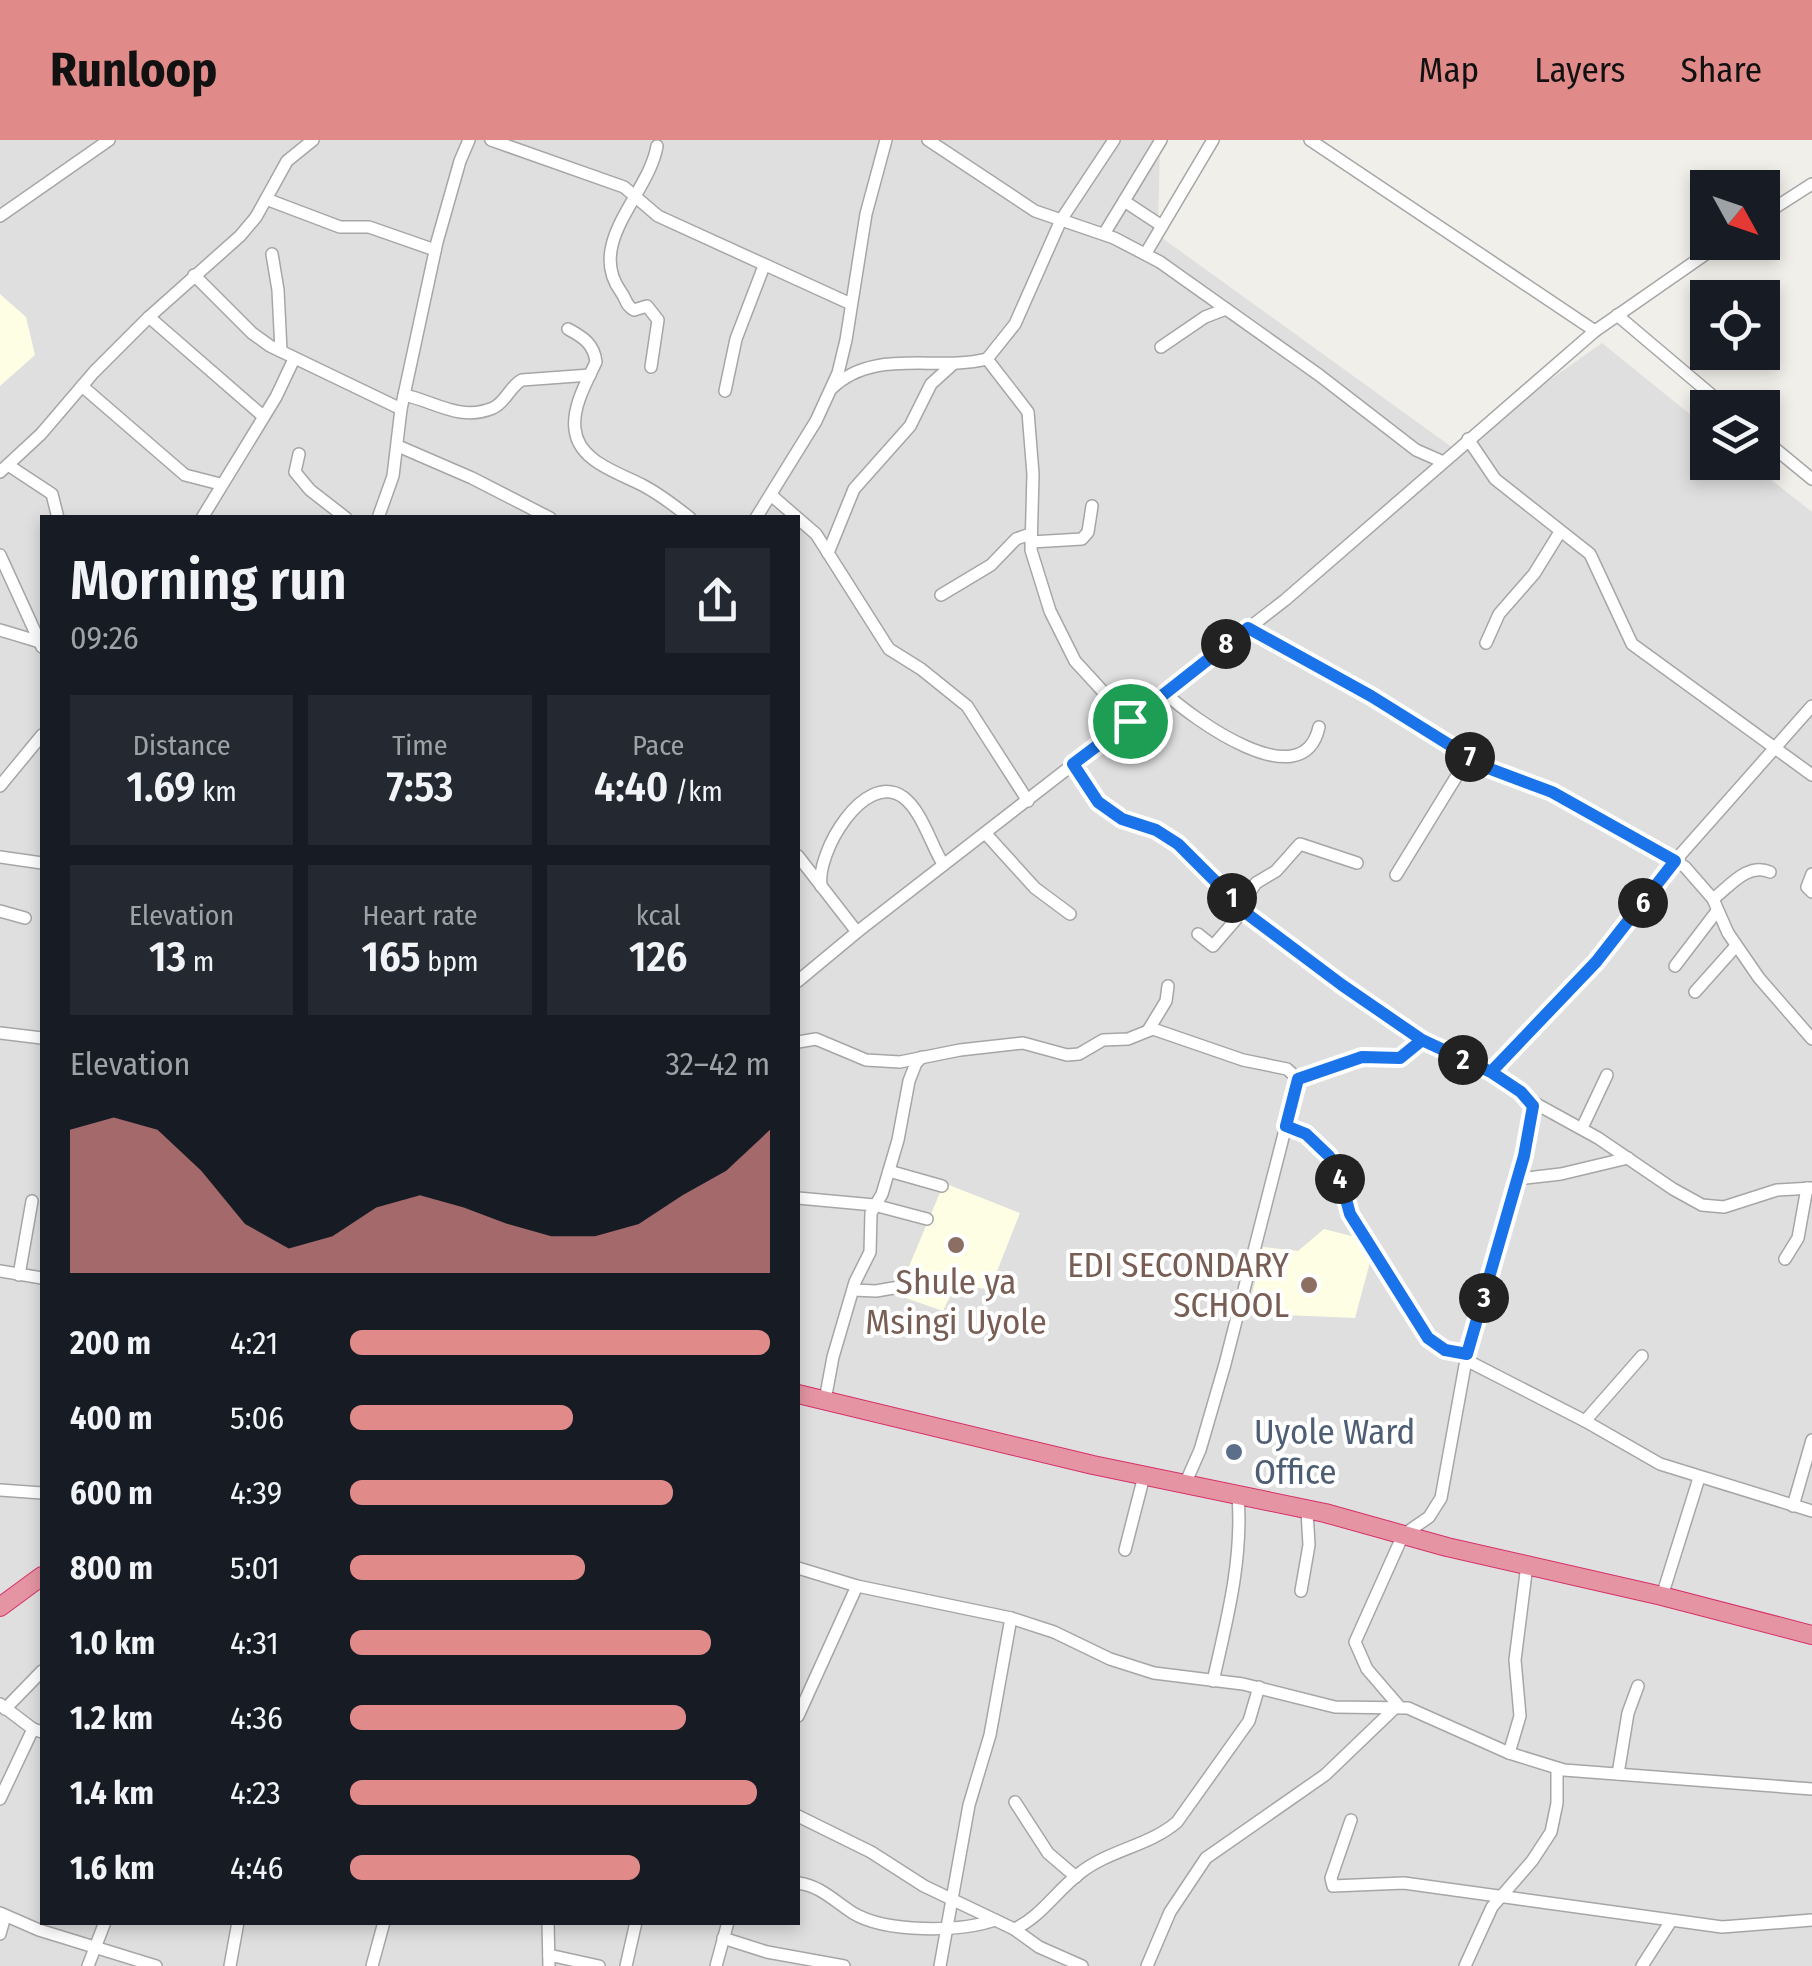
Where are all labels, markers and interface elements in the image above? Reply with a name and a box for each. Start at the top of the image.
text: Runloop [50,41,217,99]
text: Map [1419,49,1479,91]
text: Layers [1534,49,1626,91]
text: Share [1681,49,1762,91]
north arrow [1690,170,1780,260]
map controls [1690,170,1780,480]
button: locate [1690,280,1780,370]
button: layers [1690,390,1780,480]
text: Morning run [70,548,347,614]
button: share [665,548,770,653]
text: 09:26 [70,619,139,657]
pin: 8 [1201,619,1251,669]
text: 8 [1219,627,1233,660]
pin [1088,679,1173,764]
icon: arrive [1103,694,1158,749]
text: Distance [133,729,231,762]
text: Time [392,729,448,762]
text: Pace [632,729,684,762]
pin: 7 [1445,732,1495,782]
text: 7 [1464,740,1476,773]
text: 1.69 [127,762,196,812]
text: 7:53 [386,762,454,812]
text: 4:40 [594,762,668,812]
text: km [196,775,237,808]
text: /km [668,775,723,808]
pin: 1 [1207,873,1257,923]
pin: 6 [1618,878,1668,928]
text: 1 [1226,881,1238,914]
text: 6 [1636,886,1650,919]
text: Elevation [129,899,234,932]
text: Heart rate [363,899,477,932]
text: kcal [636,899,681,932]
text: 13 [149,932,186,982]
text: 165 [361,932,421,982]
text: 126 [629,932,688,982]
text: m [186,945,214,978]
text: bpm [421,945,479,978]
pin: 2 [1438,1035,1488,1085]
text: 2 [1457,1043,1469,1076]
text: Elevation [70,1045,190,1083]
text: 32–42 m [666,1045,770,1083]
pin: 4 [1315,1154,1365,1204]
text: 4 [1333,1162,1347,1195]
marker: Shule ya Msingi Uyole [945,1234,967,1256]
place label: EDI SECONDARY SCHOOL [1067,1244,1290,1326]
place label: Shule ya Msingi Uyole [865,1261,1047,1343]
pin: 3 [1459,1273,1509,1323]
marker: EDI SECONDARY SCHOOL [1298,1274,1320,1296]
text: 3 [1477,1281,1491,1314]
text: 200 m [70,1324,151,1362]
text: 4:21 [230,1324,278,1362]
text: 400 m [70,1399,152,1437]
text: 5:06 [230,1399,284,1437]
place label: Uyole Ward Office [1254,1411,1415,1493]
marker: Uyole Ward Office [1223,1441,1245,1463]
text: 600 m [70,1474,153,1512]
text: 4:39 [230,1474,282,1512]
text: 800 m [70,1549,153,1587]
text: 5:01 [230,1549,280,1587]
text: 1.0 km [70,1624,155,1662]
text: 4:31 [230,1624,279,1662]
text: 1.2 km [70,1699,153,1737]
text: 4:36 [230,1699,283,1737]
text: 1.4 km [70,1774,154,1812]
text: 4:23 [230,1774,281,1812]
text: 1.6 km [70,1849,155,1887]
text: 4:46 [230,1849,283,1887]

